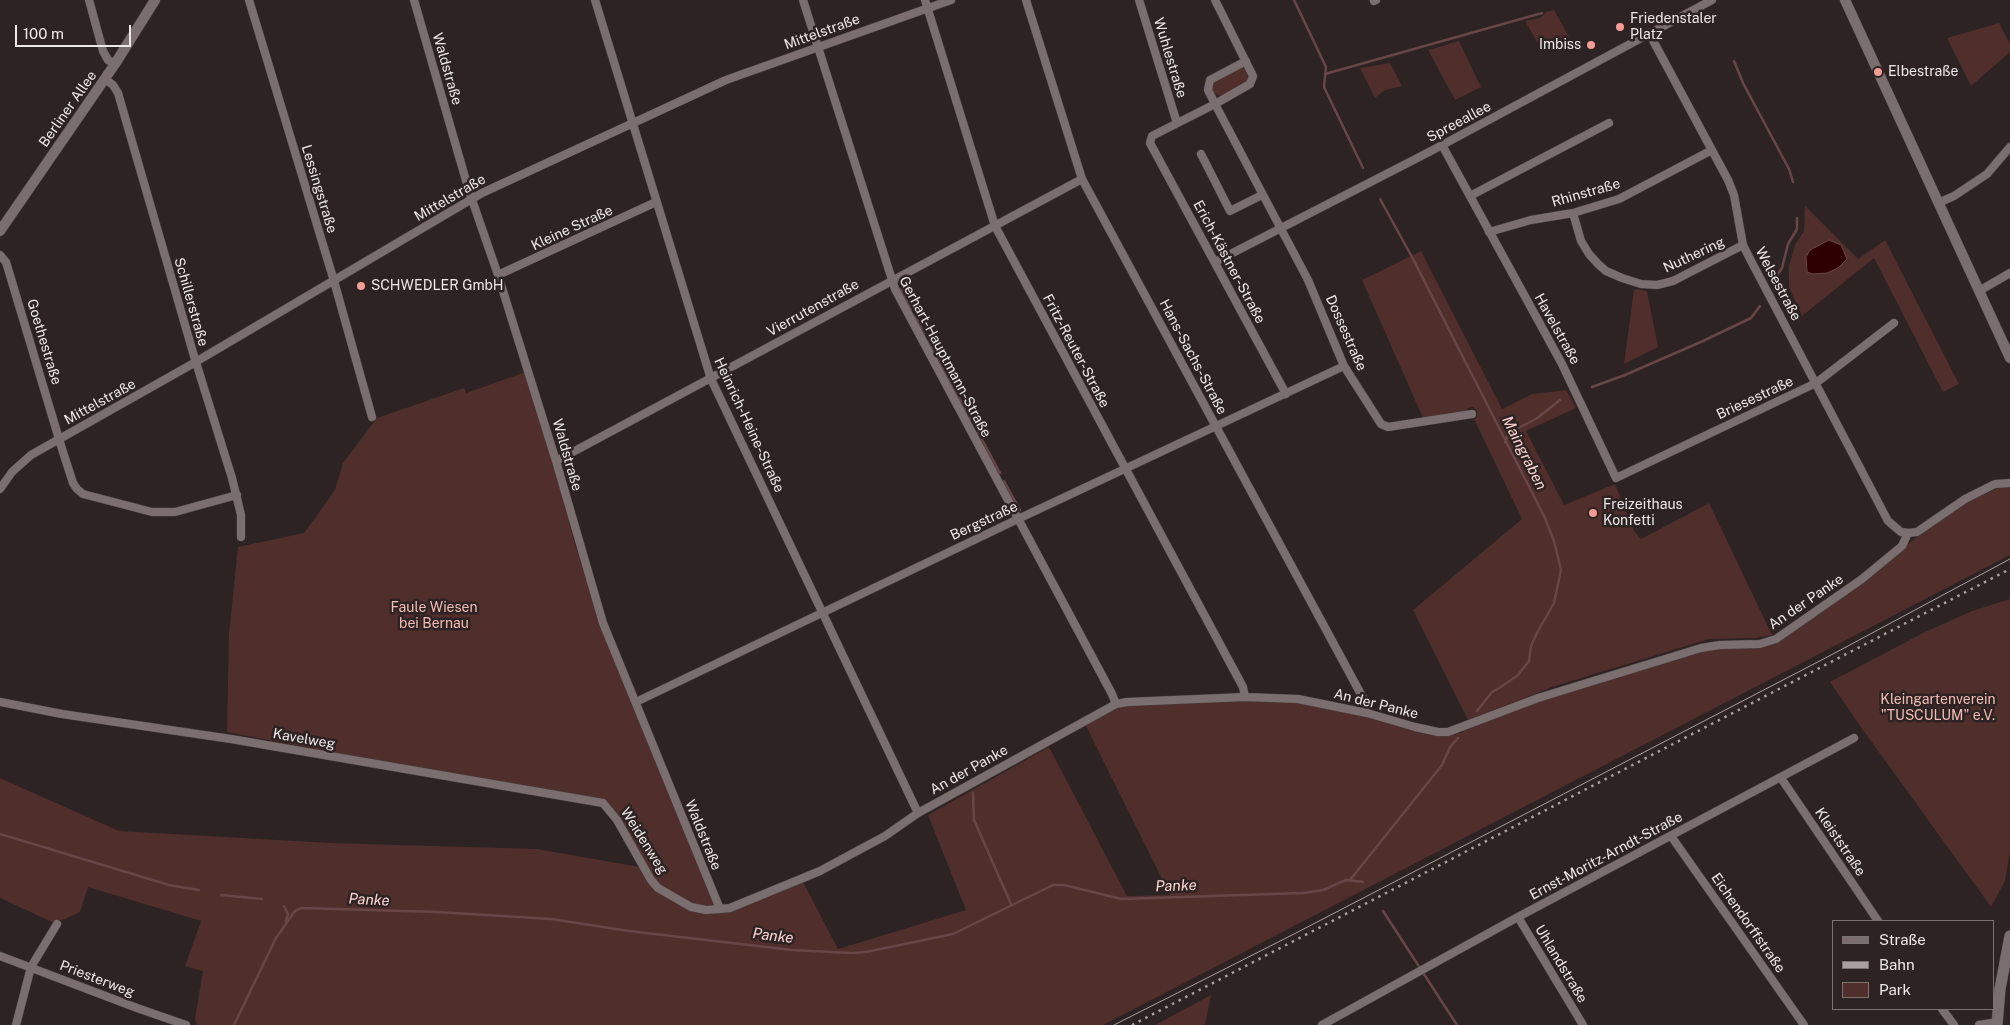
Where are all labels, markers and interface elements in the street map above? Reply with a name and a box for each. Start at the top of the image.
street label: Mittelstraße [782,11,862,53]
place label: Friedenstaler Platz [1630,11,1717,44]
scale bar [18,15,134,47]
street label: Wuhlestraße [1150,16,1190,100]
marker: Friedenstaler Platz [1614,21,1626,33]
text: 100 m [23,25,64,42]
street label: Waldstraße [429,31,465,107]
place label: Imbiss [1539,37,1581,53]
marker: Imbiss [1585,39,1597,51]
place label: Elbestraße [1888,64,1958,80]
marker: Elbestraße [1872,66,1884,78]
street label: Berliner Allee [36,68,100,150]
street label: Spreeallee [1424,98,1494,146]
street label: Lessingstraße [298,143,340,235]
street label: Mittelstraße [411,171,489,225]
street label: Rhinstraße [1550,175,1622,211]
street label: Erich-Kästner-Straße [1189,197,1269,327]
street label: Kleine Straße [529,202,615,254]
street label: Nuthering [1661,233,1727,277]
street label: Welsestraße [1752,244,1804,324]
street label: Schillerstraße [170,256,212,348]
street label: Gerhart-Hauptmann-Straße [895,274,995,440]
street label: Vierrutenstraße [764,276,862,340]
place label: SCHWEDLER GmbH [371,278,503,294]
marker: SCHWEDLER GmbH [355,280,367,292]
street label: Fritz-Reuter-Straße [1039,291,1113,411]
street label: Havelstraße [1531,291,1583,367]
street label: Dossestraße [1322,293,1370,373]
street label: Goethestraße [23,297,65,387]
street label: Hans-Sachs-Straße [1156,297,1230,417]
street label: Heinrich-Heine-Straße [710,355,788,495]
street label: Briesestraße [1714,373,1796,423]
street label: Mittelstraße [61,375,139,429]
water label: Maingraben [1498,413,1550,493]
street label: Waldstraße [549,417,585,493]
place label: Freizeithaus Konfetti [1603,497,1683,530]
street label: Bergstraße [948,498,1020,544]
marker: Freizeithaus Konfetti [1587,507,1599,519]
street label: An der Panke [1765,571,1847,633]
park label: Faule Wiesen bei Bernau [390,600,478,632]
street label: An der Panke [1332,685,1420,723]
park label: Kleingartenverein "TUSCULUM" e.V. [1880,692,1996,724]
street label: Kavelweg [271,725,337,753]
street label: An der Panke [927,742,1011,798]
street label: Waldstraße [681,797,725,873]
street label: Weidenweg [617,804,671,878]
street label: Kleiststraße [1811,805,1869,879]
street label: Ernst-Moritz-Arndt-Straße [1527,809,1685,903]
street label: Eichendorffstraße [1707,870,1789,976]
water label: Panke [1155,876,1197,896]
water label: Panke [348,890,390,910]
legend [1832,920,1995,1010]
street label: Uhlandstraße [1531,922,1591,1006]
water label: Panke [751,925,795,947]
text: Straße [1879,931,1926,948]
text: Bahn [1879,956,1915,973]
street label: Priesterweg [57,957,137,1001]
text: Park [1879,981,1911,998]

